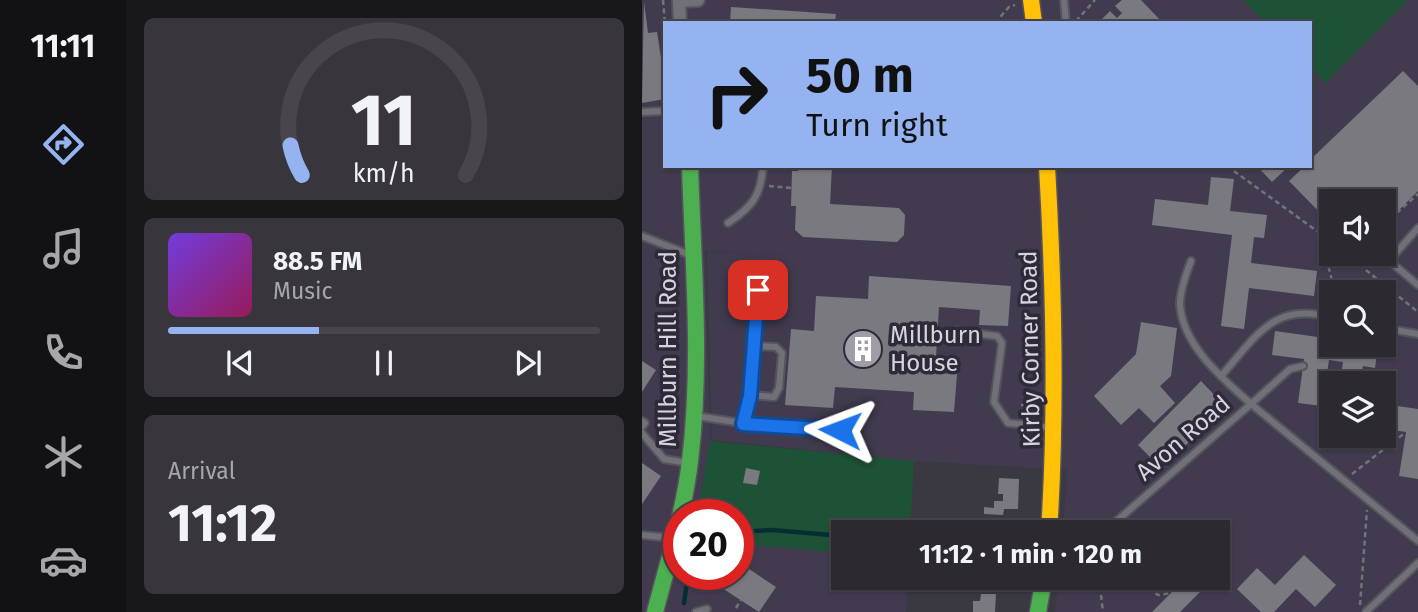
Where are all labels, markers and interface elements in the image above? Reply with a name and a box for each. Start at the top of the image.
text: 11:11 [31,27,95,65]
text: 50 m [806,46,914,105]
icon: right [691,49,782,140]
text: 11 [351,77,417,164]
text: Turn right [806,106,948,144]
icon: directions [39,120,88,169]
text: km/h [353,159,415,189]
map controls [1319,189,1396,448]
button: sound [1319,189,1396,266]
icon: music [39,224,88,273]
text: 88.5 FM [273,246,362,277]
street label: Kirby Corner Road [1014,250,1046,448]
street label: Millburn Hill Road [654,251,682,447]
pin [728,260,788,320]
icon: arrive [739,271,777,309]
text: Music [273,277,333,305]
button: search [1319,280,1396,357]
place label: Millburn House [890,321,981,377]
icon: phone [39,328,88,377]
building icon: Millburn House [842,328,884,370]
icon: previous [221,344,259,382]
icon: pause [365,344,403,382]
icon: next [509,344,547,382]
button: layers [1319,371,1396,448]
street label: Avon Road [1130,390,1236,486]
position arrow [803,393,877,467]
icon: climate [39,432,88,481]
text: Arrival [168,457,235,485]
text: 11:12 [168,492,277,555]
speed limit sign: 20 [663,499,754,590]
icon: car [39,536,88,585]
text: 11:12 · 1 min · 120 m [919,539,1142,570]

